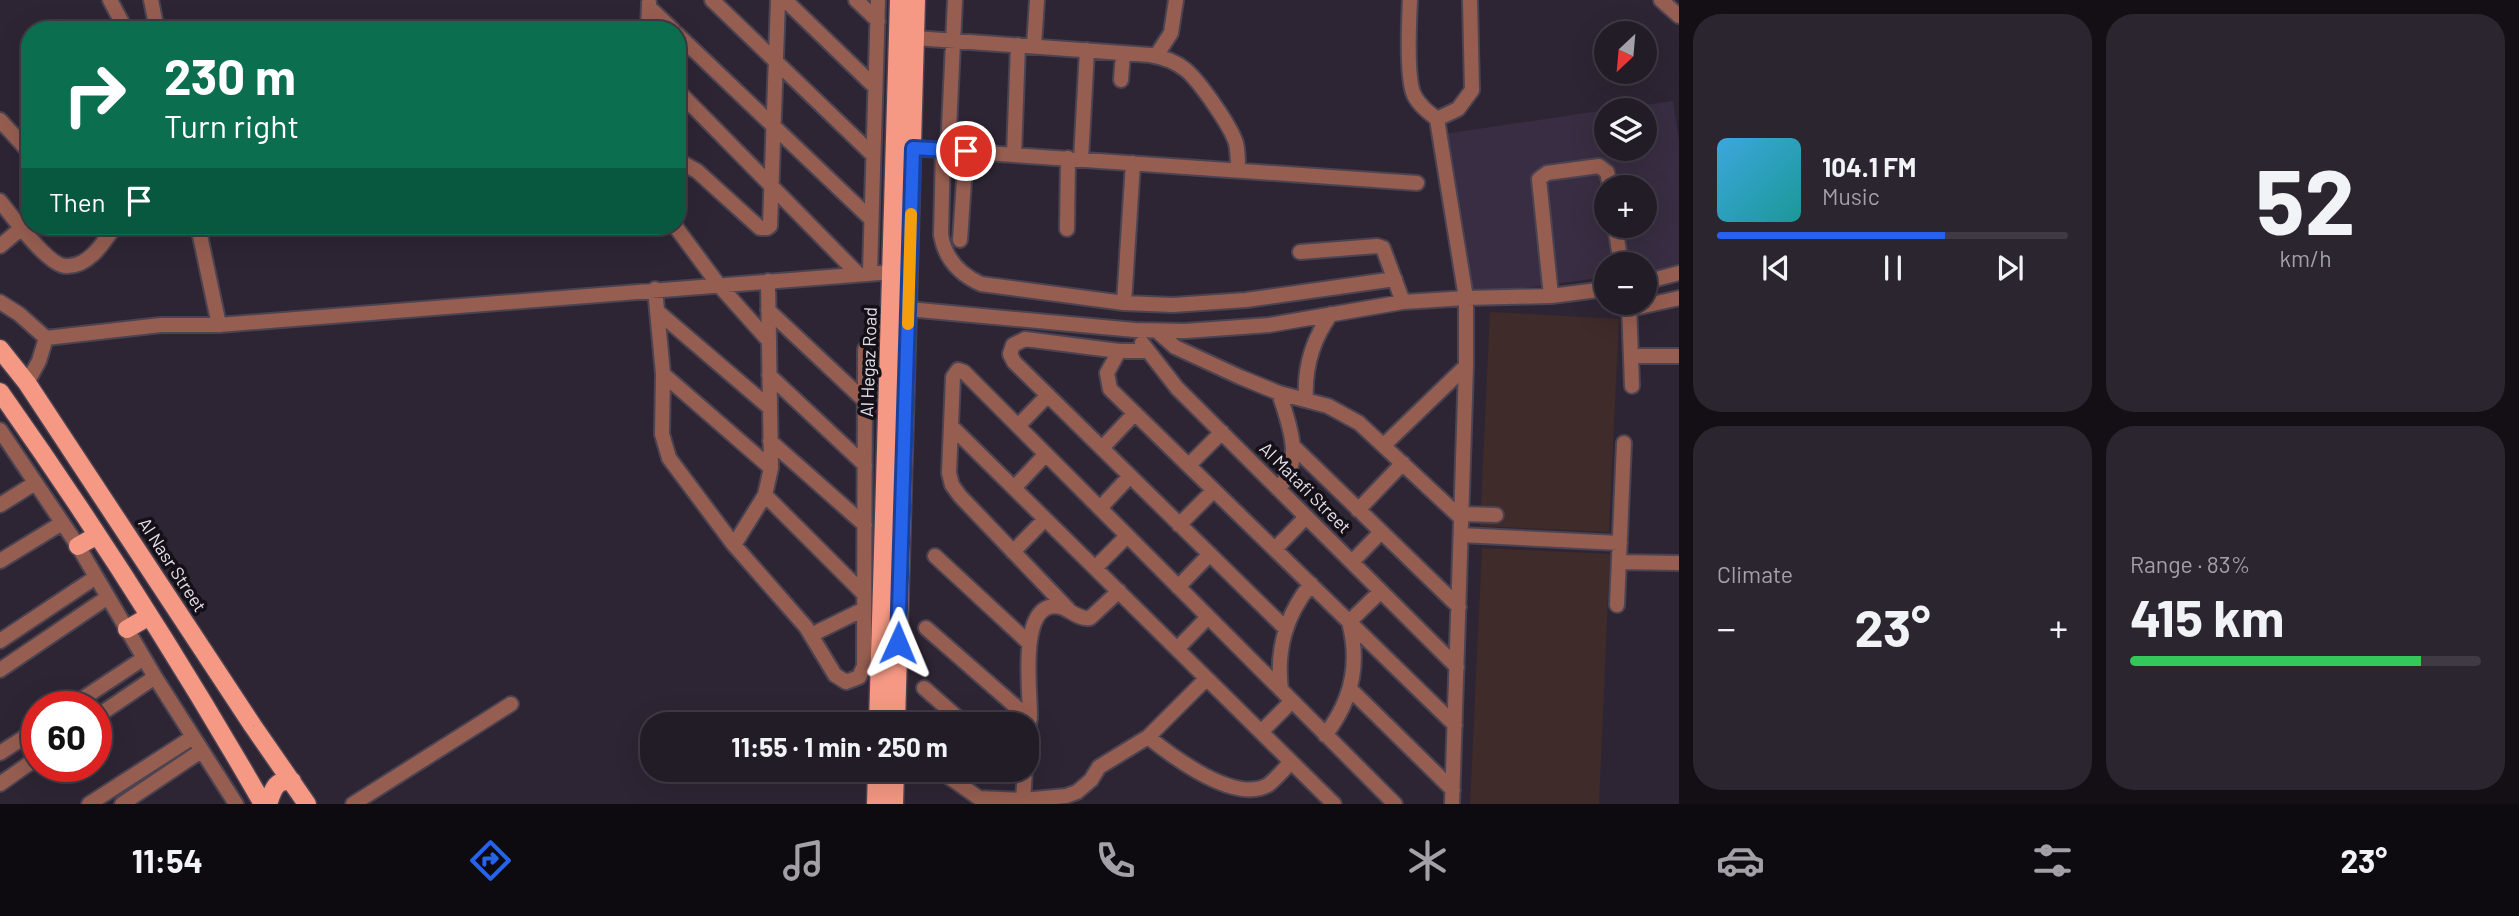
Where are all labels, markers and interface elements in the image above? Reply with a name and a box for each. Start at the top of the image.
north arrow [1594,21,1657,84]
map controls [1594,21,1657,315]
text: 230 m [164,46,296,105]
icon: right [49,49,140,140]
button: layers [1594,98,1657,161]
text: Turn right [164,106,299,144]
pin [936,121,996,181]
icon: arrive [947,132,985,170]
text: 52 [2255,144,2356,253]
text: 104.1 FM [1822,151,1916,182]
button: + [1594,175,1657,238]
icon: arrive [120,182,158,220]
text: Music [1822,182,1880,210]
text: Then [49,186,106,217]
text: km/h [2279,244,2332,272]
icon: previous [1757,249,1795,287]
icon: pause [1874,249,1912,287]
icon: next [1991,249,2029,287]
button: − [1594,252,1657,315]
street label: Al Hegaz Road [855,306,881,417]
street label: Al Matafi Street [1255,437,1356,538]
street label: Al Nasr Street [134,513,211,616]
text: Range · 83% [2130,550,2250,578]
text: Climate [1717,560,1793,588]
text: 415 km [2130,585,2284,647]
text: 23° [1854,595,1931,657]
text: − [1717,604,1736,650]
text: + [2049,604,2068,650]
position arrow [861,606,935,680]
speed limit sign: 60 [21,691,112,782]
text: 11:55 · 1 min · 250 m [731,731,948,762]
icon: directions [466,836,515,885]
icon: music [779,836,828,885]
icon: phone [1091,836,1140,885]
icon: climate [1403,836,1452,885]
icon: car [1716,836,1765,885]
icon: filters [2028,836,2077,885]
text: 11:54 [132,841,203,879]
text: 23° [2340,841,2387,879]

